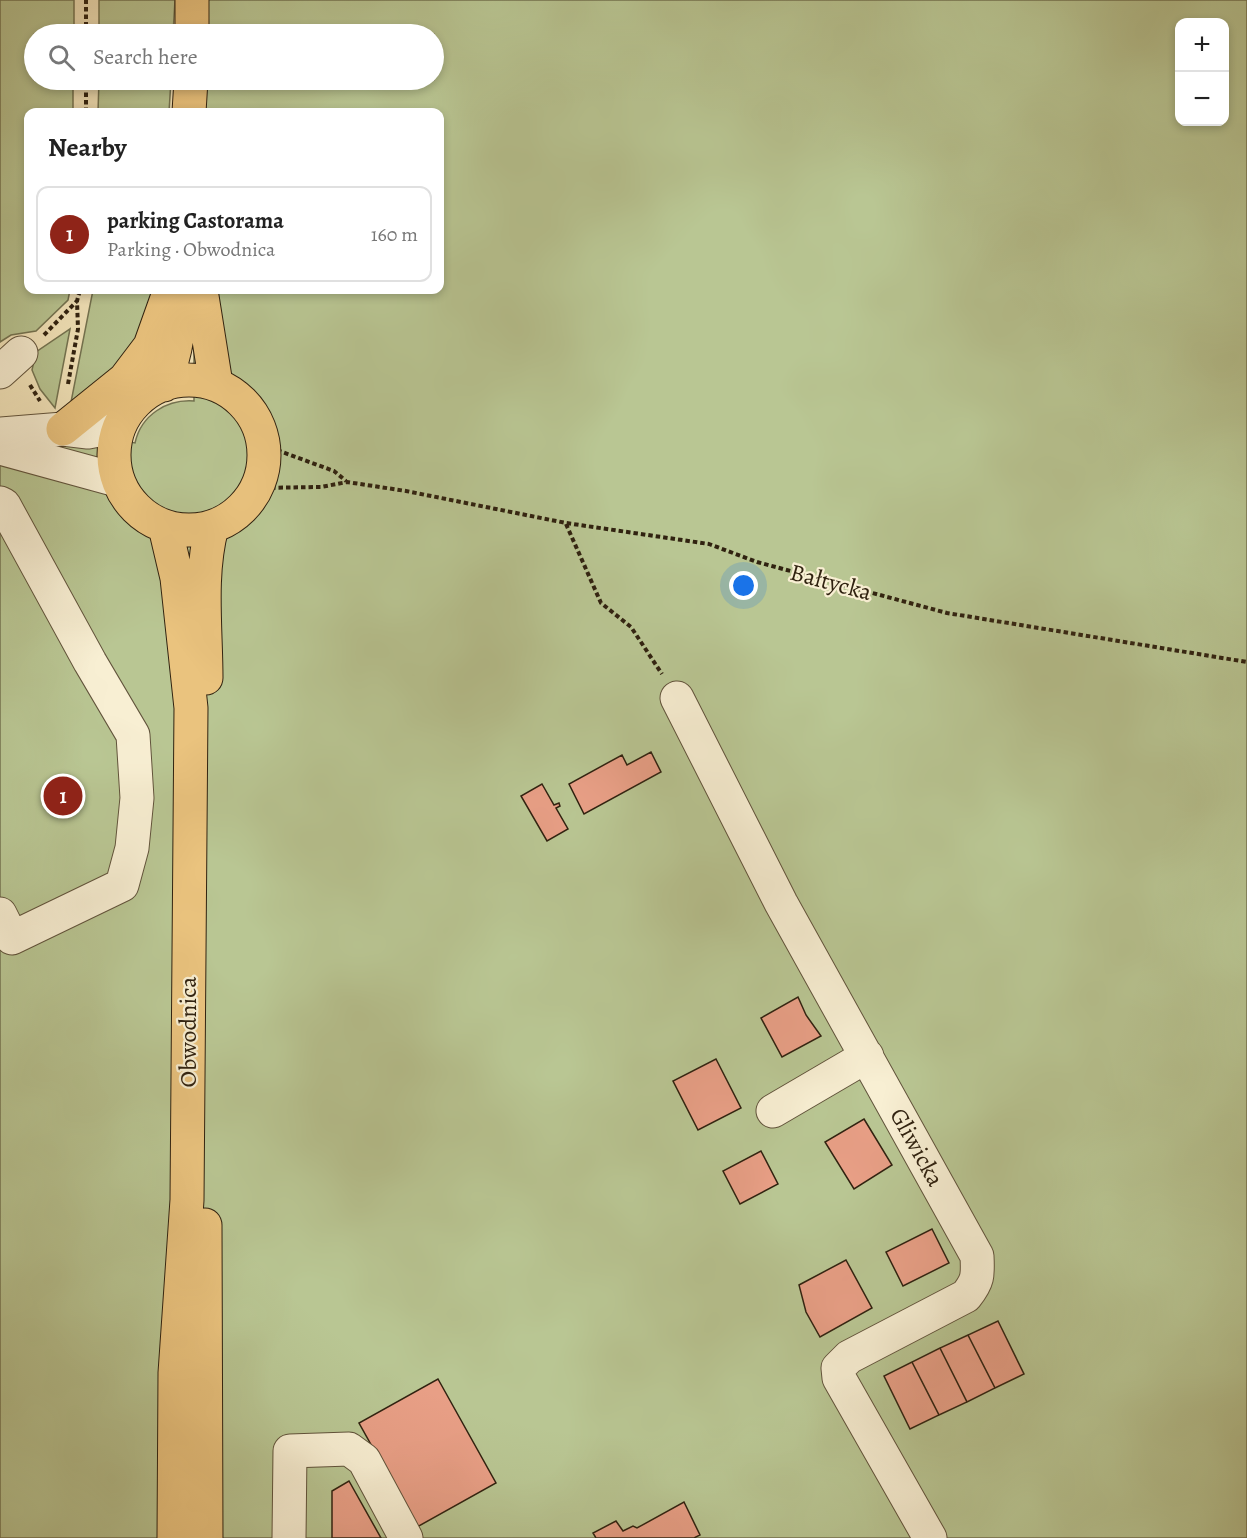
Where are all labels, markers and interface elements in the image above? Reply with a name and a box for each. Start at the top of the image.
map controls [1175,18,1229,126]
button: + [1175,18,1229,72]
search box [24,24,444,90]
icon: search [45,41,78,74]
text: Search here [93,42,198,72]
button: − [1175,72,1229,126]
text: Nearby [48,130,127,165]
text: parking Castorama [107,206,284,236]
text: 1 [66,221,73,248]
text: 160 m [371,221,418,248]
text: Parking · Obwodnica [107,236,275,263]
street label: Bałtycka [787,556,876,608]
your location [729,571,758,600]
pin: 1 [44,774,82,818]
street label: Obwodnica [172,976,204,1087]
street label: Gliwicka [882,1102,952,1193]

